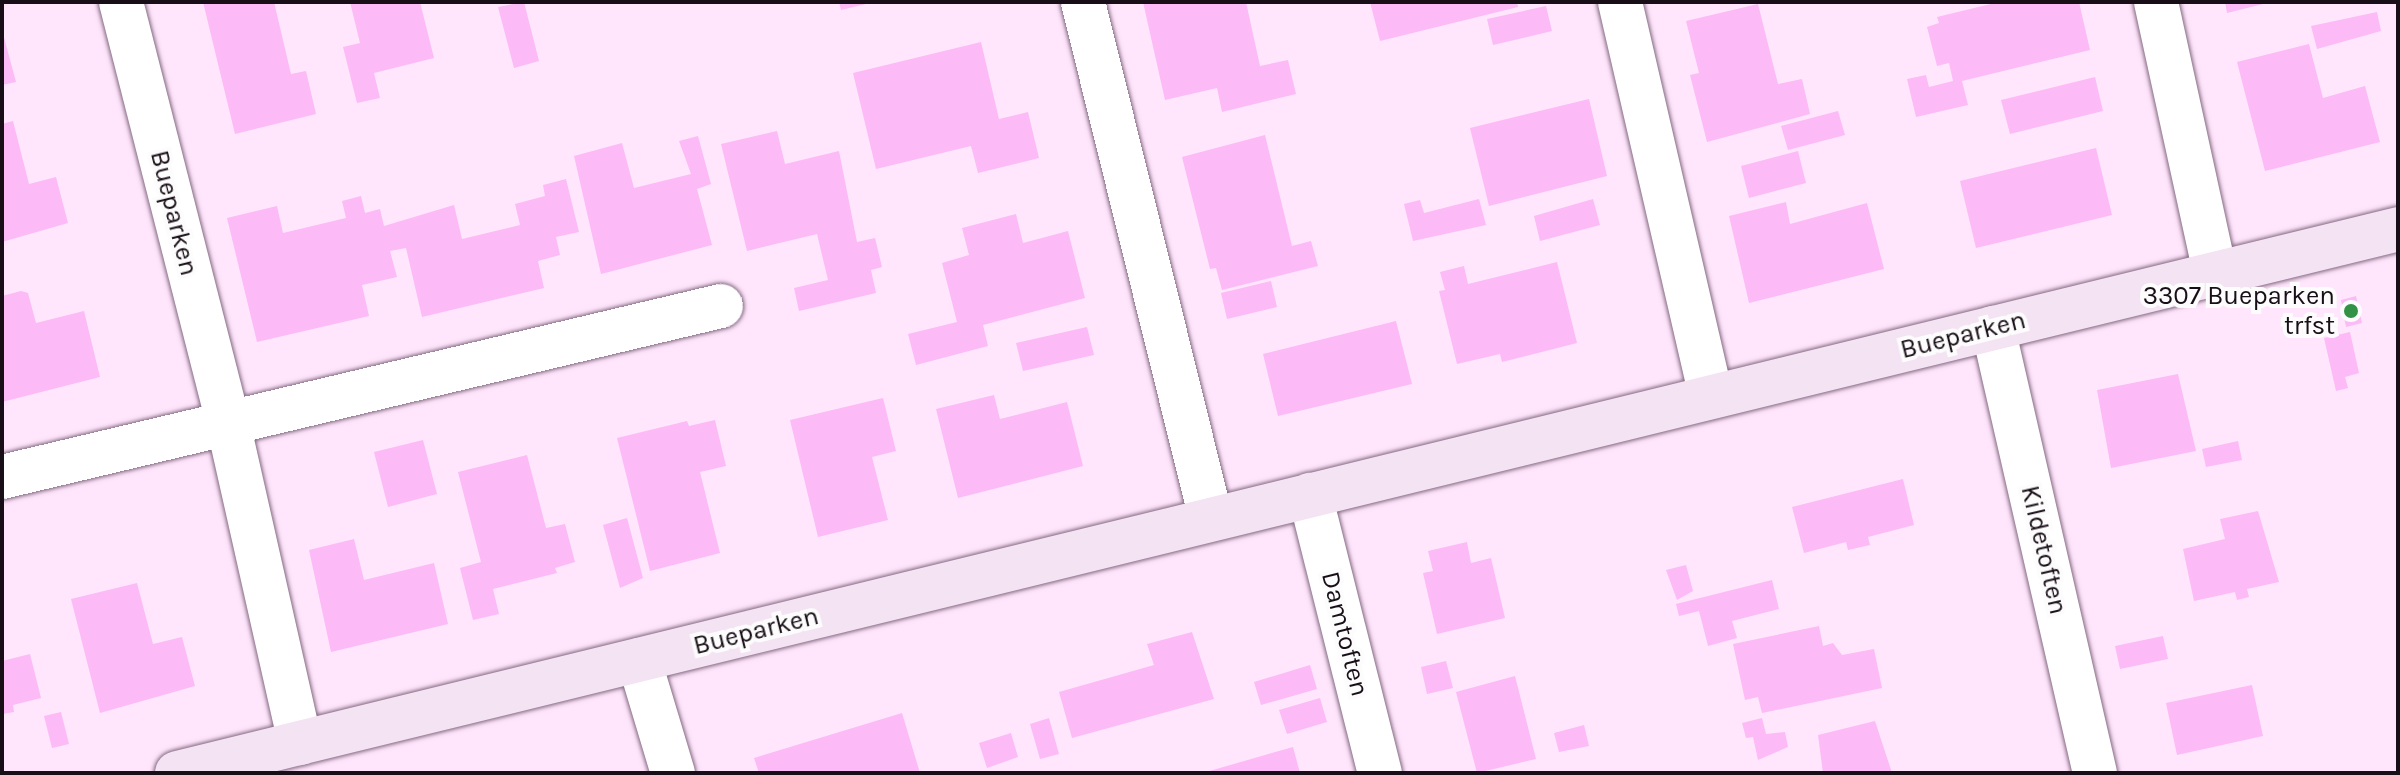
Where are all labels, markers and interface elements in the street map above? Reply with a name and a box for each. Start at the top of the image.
street label: Bueparken [143,147,205,279]
place label: 3307 Bueparken trfst [2143,280,2335,342]
marker: 3307 Bueparken trfst [2342,302,2360,320]
street label: Bueparken [1897,304,2029,366]
street label: Kildetoften [2014,483,2074,617]
street label: Damtoften [1314,568,1376,700]
street label: Bueparken [690,600,822,662]

